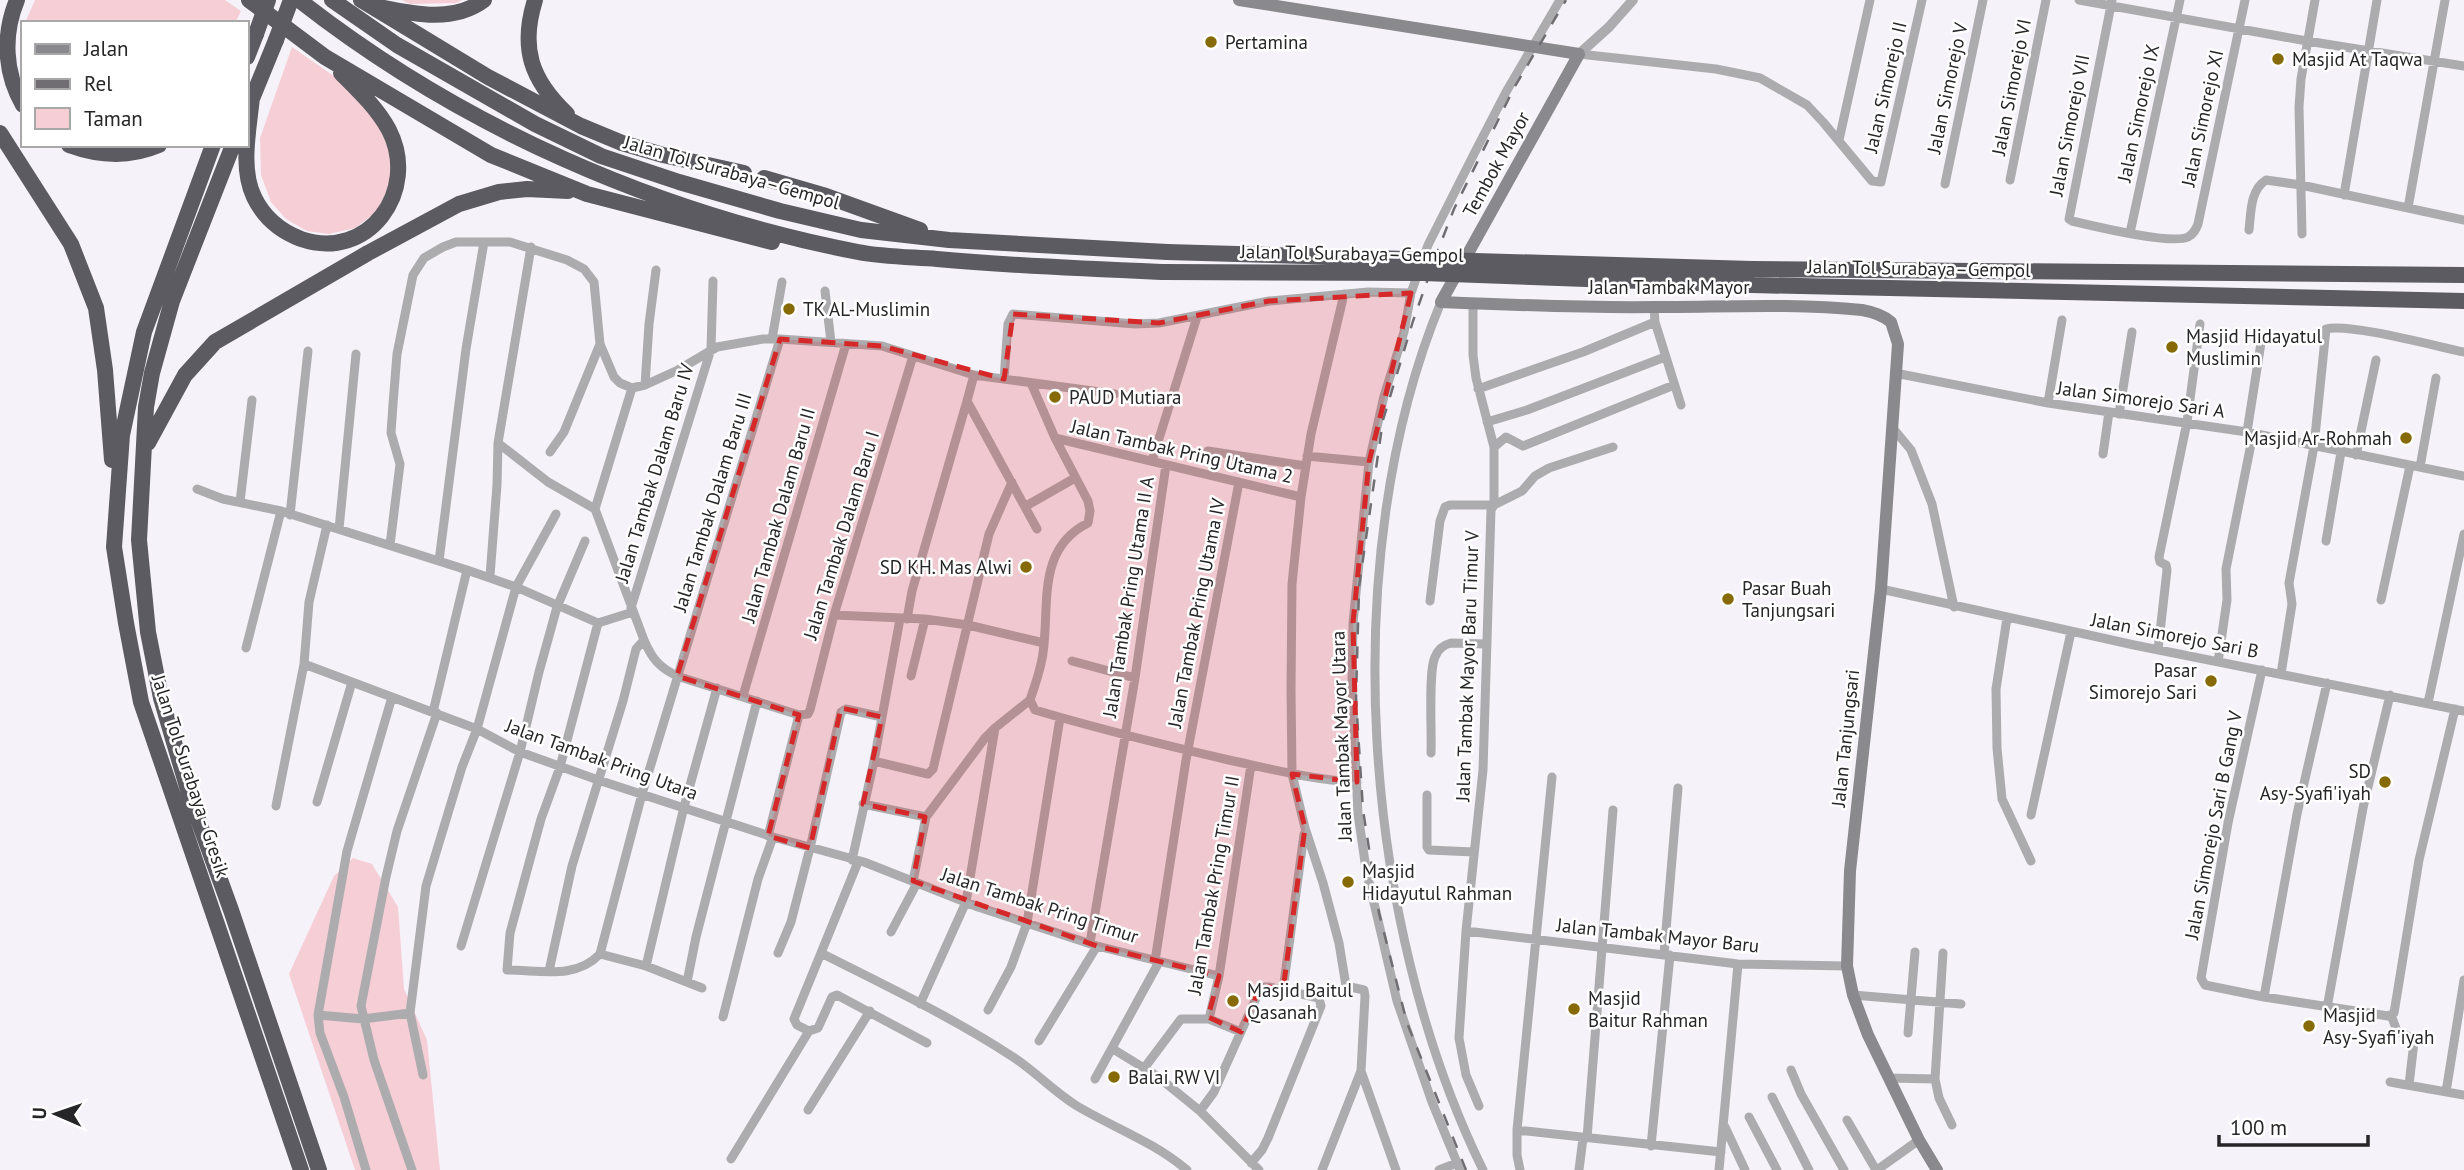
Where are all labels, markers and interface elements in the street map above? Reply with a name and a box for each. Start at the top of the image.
street label: Jalan Simorejo VI [1986,17,2036,158]
street label: Jalan Simorejo II [1858,19,1912,156]
street label: Jalan Simorejo V [1921,20,1973,156]
legend [21,21,248,147]
place label: Pertamina [1225,30,1308,54]
marker: Pertamina [1203,34,1219,50]
text: Jalan [83,35,129,62]
street label: Jalan Simorejo IX [2112,42,2164,185]
street label: Jalan Simorejo XI [2176,47,2228,190]
place label: Masjid At Taqwa [2292,47,2423,71]
marker: Masjid At Taqwa [2270,51,2286,67]
street label: Jalan Simorejo VII [2043,52,2095,199]
text: Rel [84,70,112,97]
text: Taman [84,105,143,132]
street label: Tembok Mayor [1457,107,1535,221]
street label: Jalan Tol Surabaya–Gempol [620,129,843,214]
street label: Jalan Tol Surabaya–Gempol [1239,239,1464,267]
street label: Jalan Tol Surabaya–Gempol [1806,254,2031,282]
street label: Jalan Tambak Mayor [1587,275,1750,299]
place label: TK AL-Muslimin [803,297,930,321]
marker: TK AL-Muslimin [781,301,797,317]
place label: Masjid Hidayatul Muslimin [2186,324,2322,370]
marker: Masjid Hidayatul Muslimin [2164,339,2180,355]
street label: Jalan Tambak Dalam Baru IV [609,361,699,586]
street label: Jalan Simorejo Sari A [2055,375,2226,423]
place label: PAUD Mutiara [1069,385,1182,409]
marker: PAUD Mutiara [1047,389,1063,405]
street label: Jalan Tambak Dalam Baru III [667,390,757,615]
street label: Jalan Tambak Dalam Baru II [736,405,820,626]
street label: Jalan Tambak Pring Utama 2 [1068,414,1295,488]
place label: Masjid Ar-Rohmah [2244,426,2392,450]
street label: Jalan Tambak Dalam Baru I [798,428,884,643]
marker: Masjid Ar-Rohmah [2398,430,2414,446]
street label: Jalan Tambak Pring Utama II A [1097,475,1159,720]
street label: Jalan Tambak Pring Utama IV [1162,496,1230,731]
street label: Jalan Tambak Mayor Baru Timur V [1450,530,1484,803]
place label: SD KH. Mas Alwi [880,555,1012,579]
marker: SD KH. Mas Alwi [1018,559,1034,575]
place label: Pasar Buah Tanjungsari [1742,576,1835,622]
marker: Pasar Buah Tanjungsari [1720,591,1736,607]
street label: Jalan Simorejo Sari B [2088,607,2261,663]
street label: Jalan Tambak Mayor Utara [1325,630,1357,843]
place label: Pasar Simorejo Sari [2089,658,2198,704]
street label: Jalan Tanjungsari [1826,668,1864,809]
street label: Jalan Tol Surabaya - Gresik [147,671,235,880]
marker: Pasar Simorejo Sari [2203,673,2219,689]
street label: Jalan Simorejo Sari B Gang V [2179,709,2247,942]
street label: Jalan Tambak Pring Utara [502,713,701,805]
place label: SD Asy-Syafi'iyah [2260,759,2371,805]
street label: Jalan Tambak Pring Timur II [1182,774,1244,997]
marker: SD Asy-Syafi'iyah [2377,774,2393,790]
place label: Masjid Hidayutul Rahman [1362,859,1512,905]
street label: Jalan Tambak Pring Timur [937,861,1142,948]
marker: Masjid Hidayutul Rahman [1340,874,1356,890]
street label: Jalan Tambak Mayor Baru [1555,912,1760,958]
place label: Masjid Baitul Qasanah [1247,978,1353,1024]
place label: Masjid Baitur Rahman [1588,986,1708,1032]
marker: Masjid Baitul Qasanah [1225,993,1241,1009]
marker: Masjid Baitur Rahman [1566,1001,1582,1017]
place label: Masjid Asy-Syafi'iyah [2323,1003,2434,1049]
marker: Masjid Asy-Syafi'iyah [2301,1018,2317,1034]
place label: Balai RW VI [1128,1065,1220,1089]
marker: Balai RW VI [1106,1069,1122,1085]
north arrow [21,1079,91,1149]
scale bar [2219,1104,2368,1148]
text: U [27,1107,51,1120]
text: 100 m [2230,1114,2287,1141]

